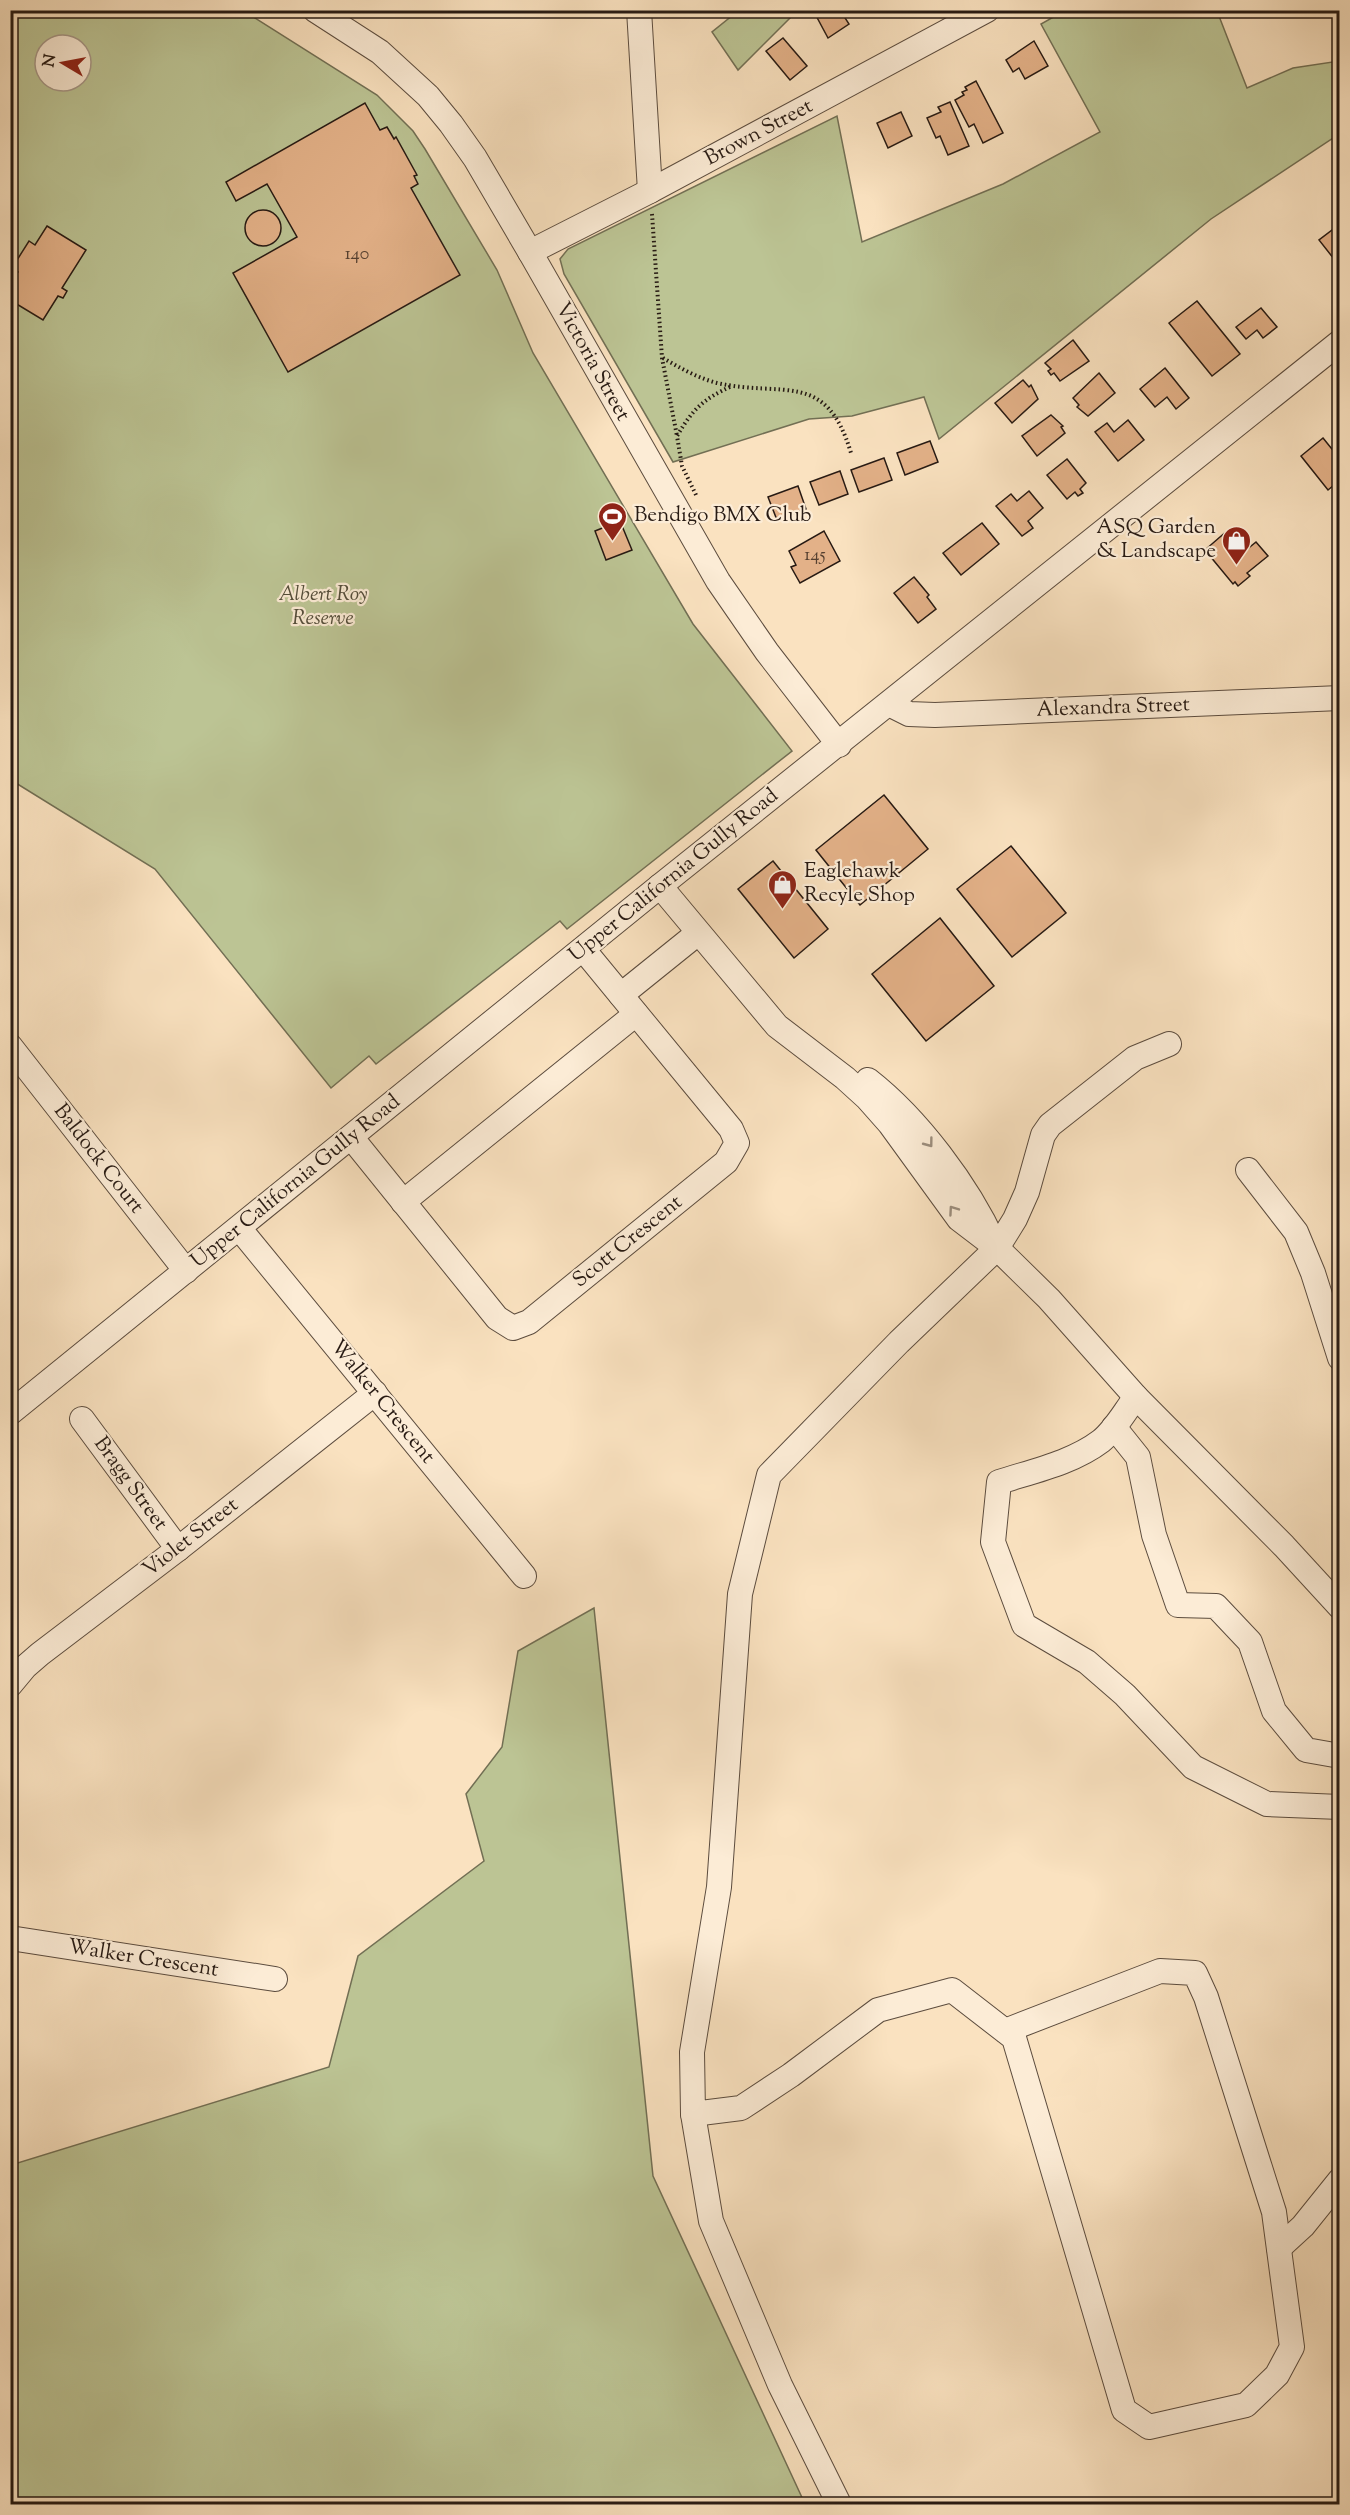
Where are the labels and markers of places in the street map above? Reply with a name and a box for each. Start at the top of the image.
sports icon: Bendigo BMX Club [597,500,629,542]
place label: Bendigo BMX Club [634,501,811,531]
place label: ASQ Garden & Landscape [1096,513,1216,567]
shop icon: ASQ Garden & Landscape [1221,524,1253,566]
place label: Eaglehawk Recyle Shop [804,857,915,911]
shop icon: Eaglehawk Recyle Shop [767,868,799,910]

